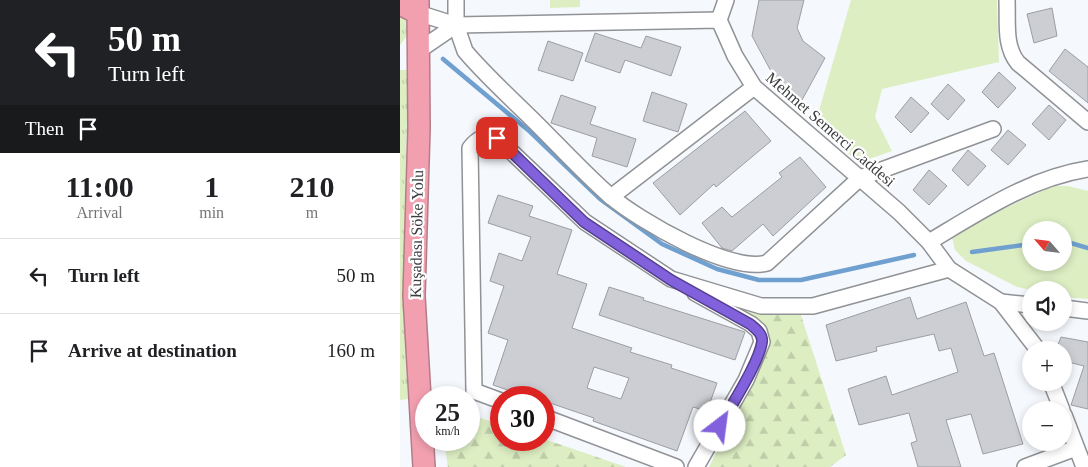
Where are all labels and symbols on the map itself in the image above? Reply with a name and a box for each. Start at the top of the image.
street label: Mehmet Semerci Caddesi [763,69,899,190]
pin [476,117,518,159]
street label: Kuşadası Söke Yolu [407,170,427,298]
north arrow [1022,221,1072,271]
speed limit sign: 30 [490,386,555,451]
position arrow [693,399,745,451]

